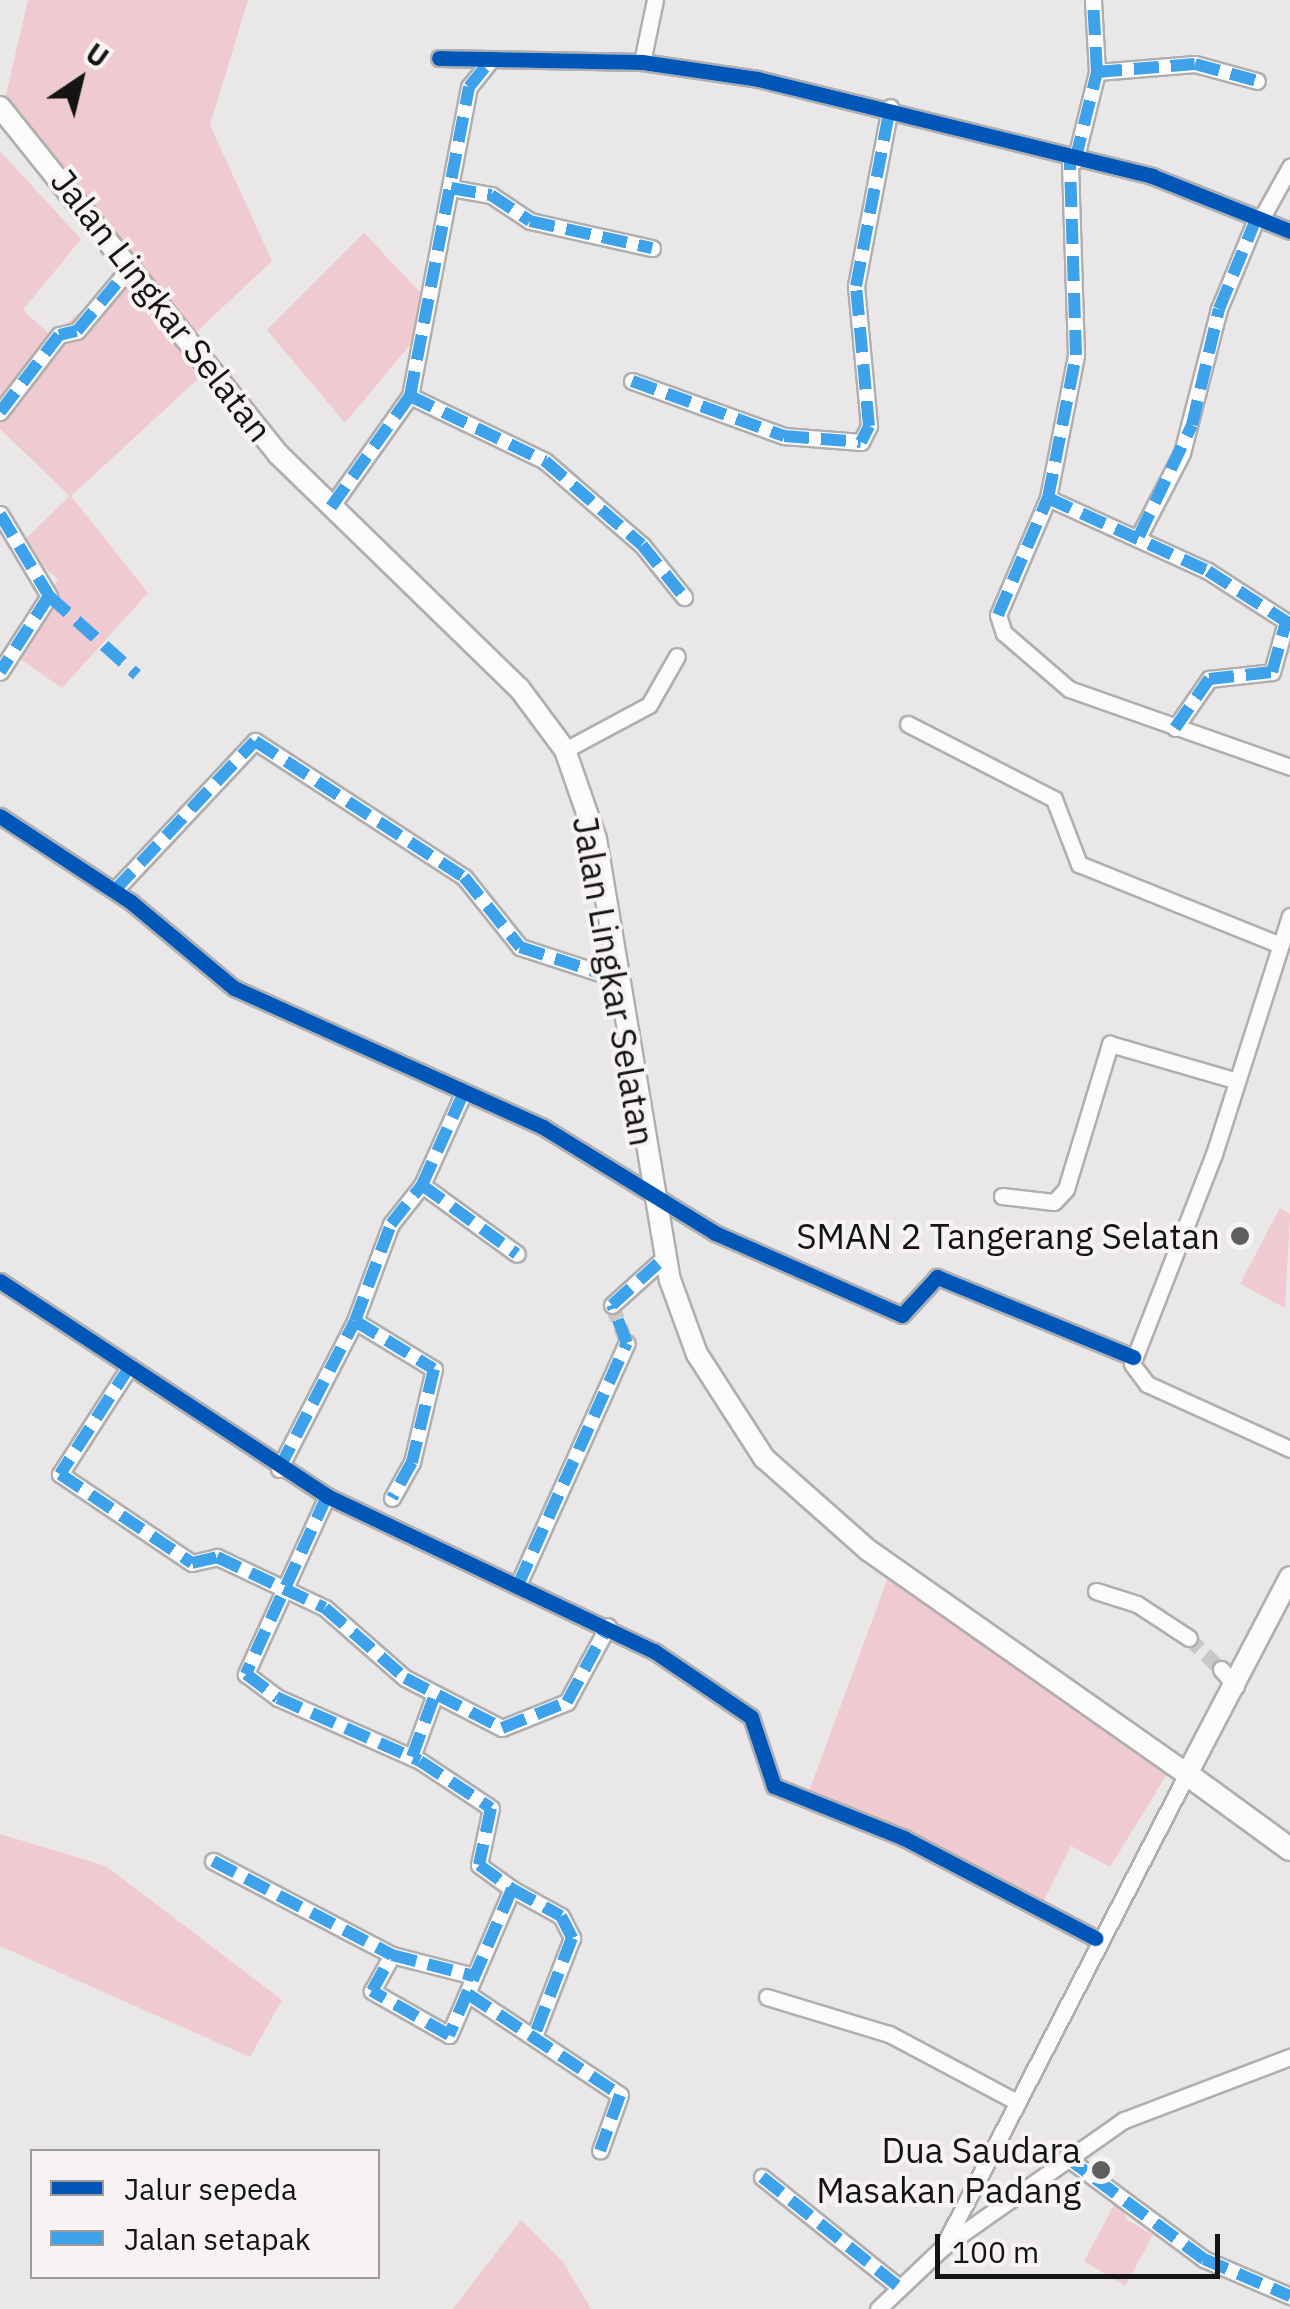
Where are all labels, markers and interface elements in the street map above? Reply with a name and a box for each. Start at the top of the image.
north arrow [30,30,130,130]
text: U [79,34,116,76]
street label: Jalan Lingkar Selatan [43,160,281,450]
street label: Jalan Lingkar Selatan [564,813,664,1149]
place label: SMAN 2 Tangerang Selatan [796,1215,1220,1257]
marker: SMAN 2 Tangerang Selatan [1229,1225,1251,1247]
place label: Dua Saudara Masakan Padang [816,2129,1081,2211]
legend [30,2149,380,2279]
marker: Dua Saudara Masakan Padang [1090,2159,1112,2181]
text: Jalur sepeda [124,2169,297,2208]
scale bar [940,2214,1225,2276]
text: Jalan setapak [124,2219,310,2258]
text: 100 m [952,2232,1039,2271]

